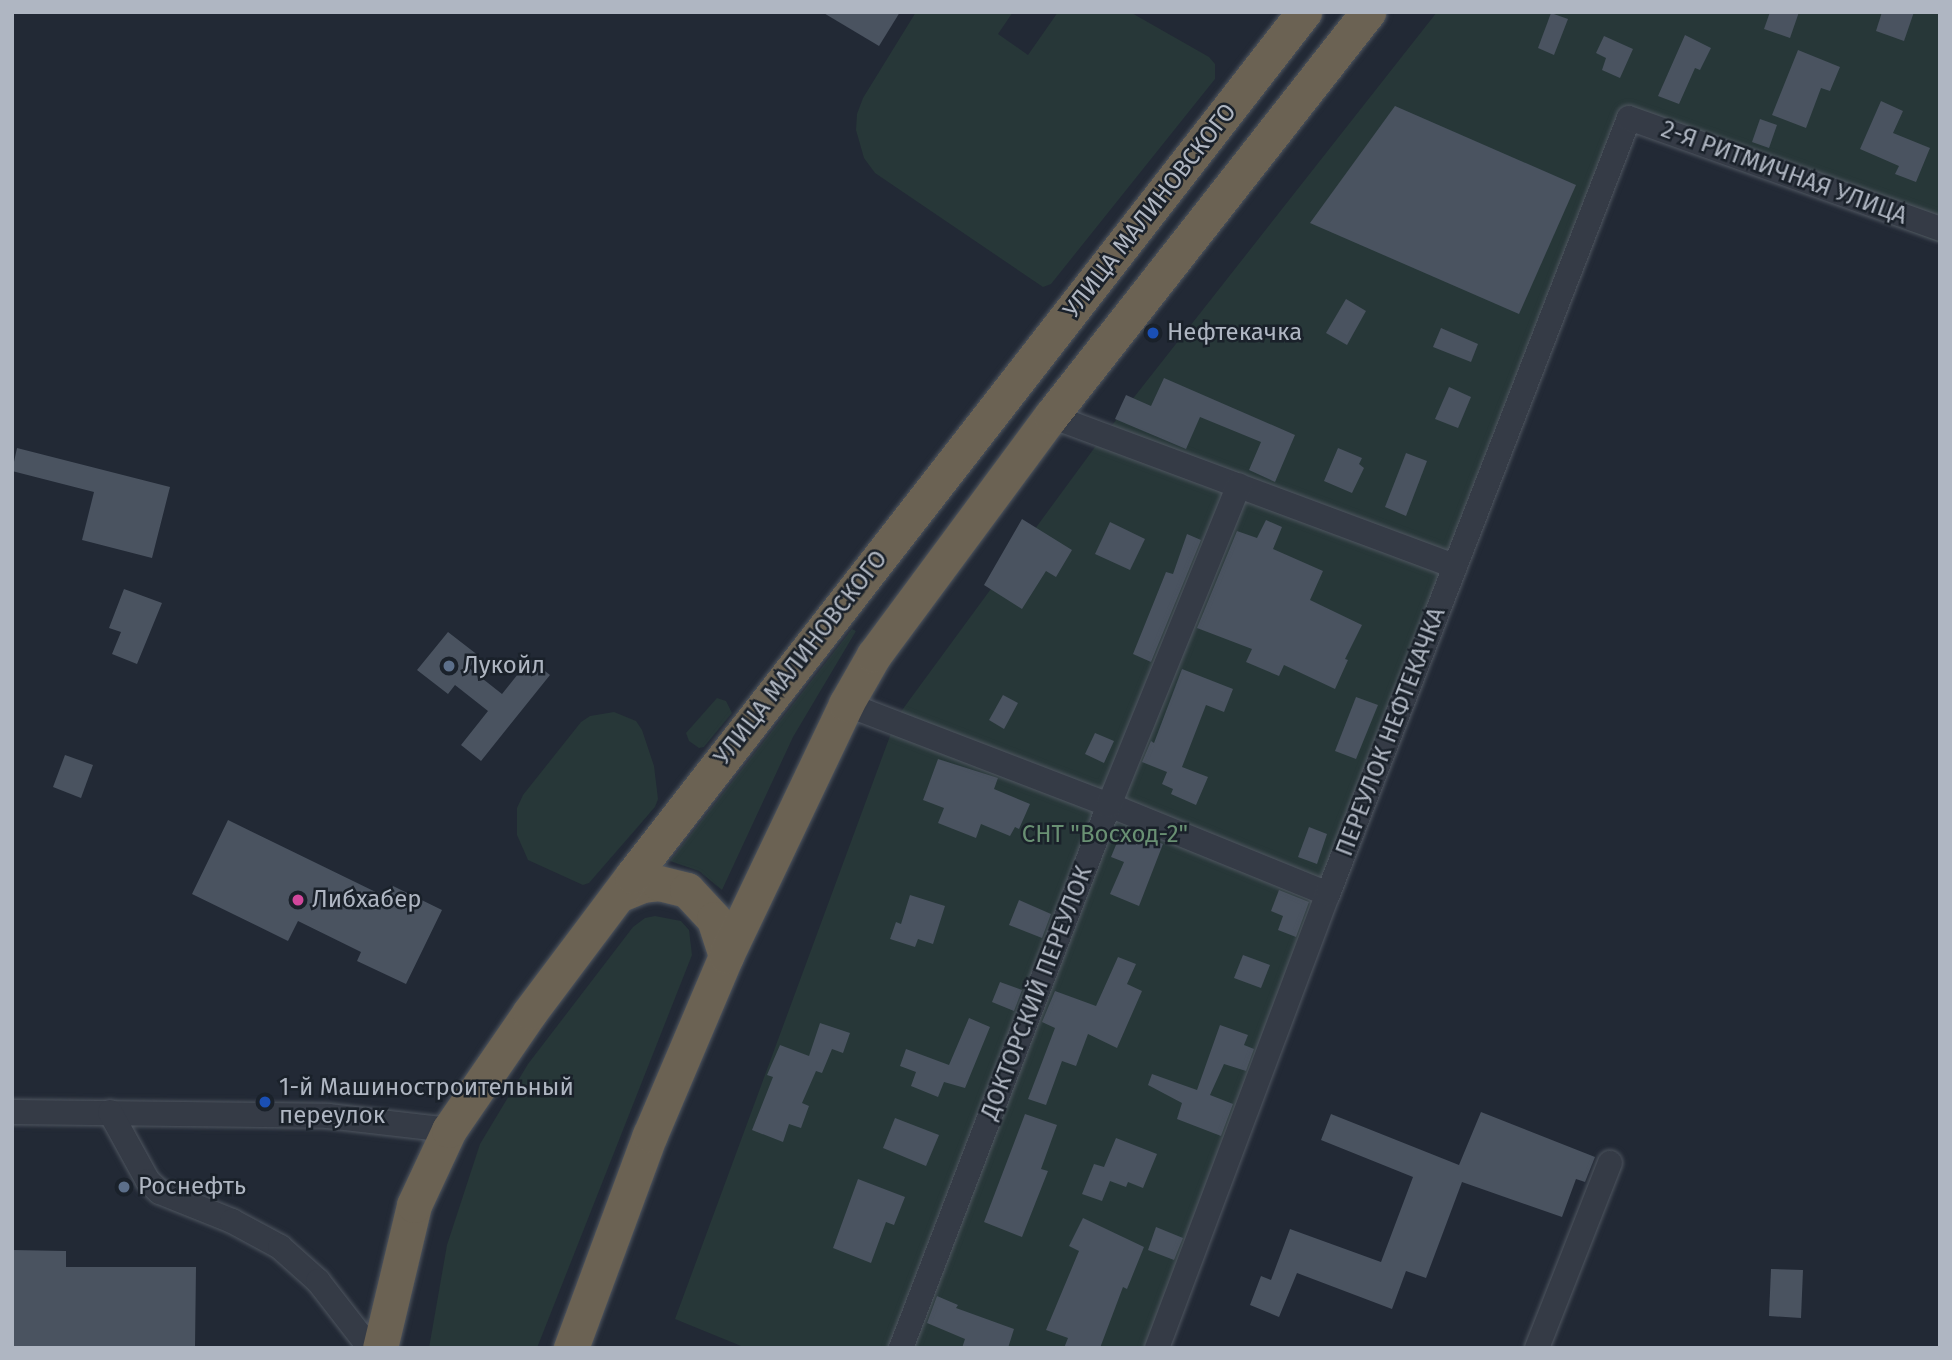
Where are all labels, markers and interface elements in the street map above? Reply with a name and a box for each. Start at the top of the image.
street label: УЛИЦА МАЛИНОВСКОГО [1057,98,1243,324]
street label: 2-Я РИТМИЧНАЯ УЛИЦА [1657,115,1911,231]
place label: Нефтекачка [1167,319,1302,347]
marker: Нефтекачка [1145,325,1161,341]
street label: УЛИЦА МАЛИНОВСКОГО [708,545,894,771]
street label: ПЕРЕУЛОК НЕФТЕКАЧКА [1330,604,1452,860]
place label: Лукойл [463,652,545,680]
marker: Лукойл [441,658,457,674]
park label: СНТ "Восход-2" [1022,821,1188,849]
street label: ДОКТОРСКИЙ ПЕРЕУЛОК [975,862,1099,1124]
place label: Либхабер [312,886,421,914]
marker: Либхабер [290,892,306,908]
place label: 1-й Машиностроительный переулок [279,1074,574,1130]
marker: 1-й Машиностроительный переулок [257,1094,273,1110]
place label: Роснефть [138,1173,246,1201]
marker: Роснефть [116,1179,132,1195]

